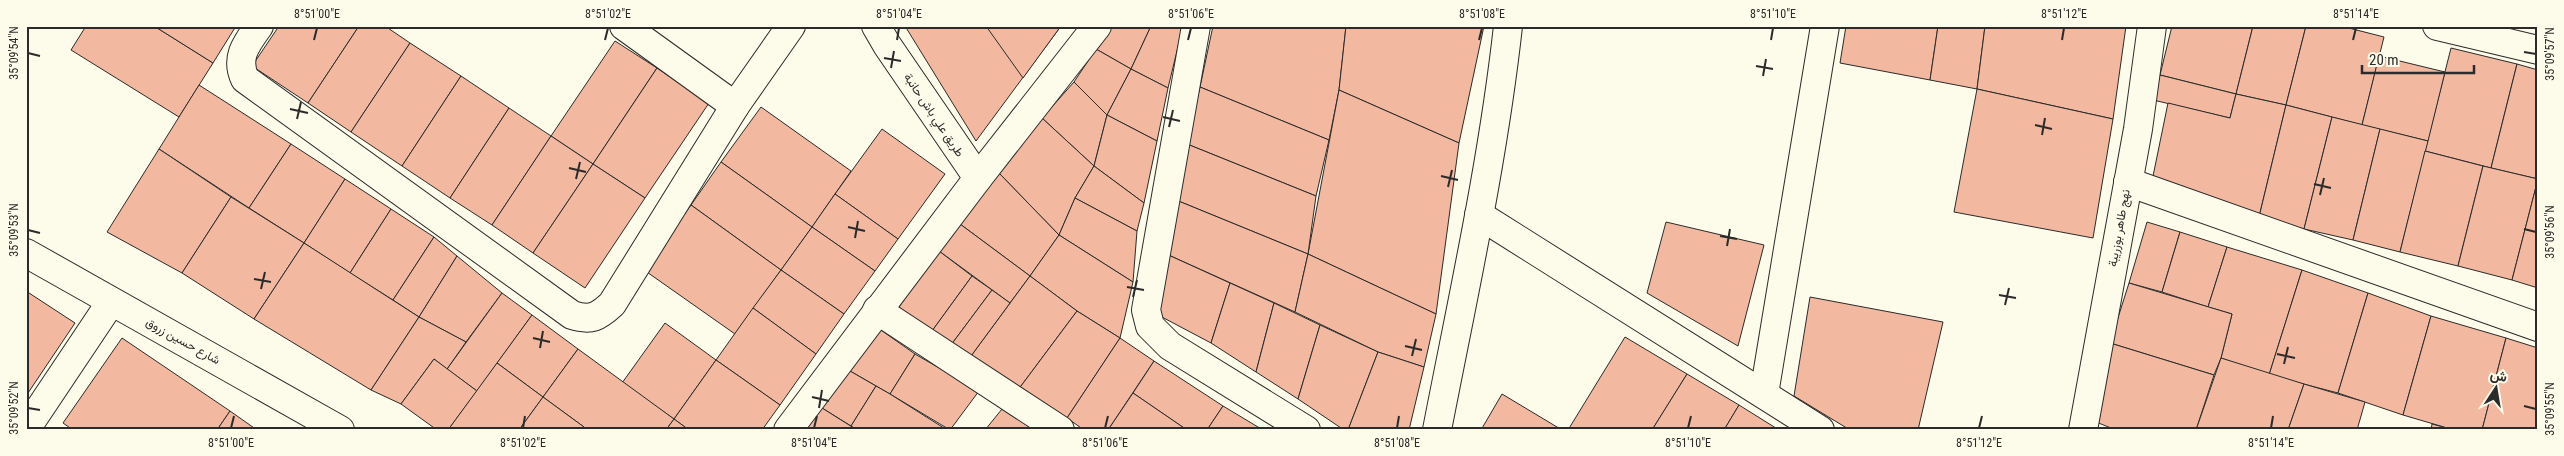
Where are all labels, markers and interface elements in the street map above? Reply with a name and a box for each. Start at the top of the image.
text: 8°51'00"E [294,7,340,21]
text: 8°51'02"E [585,7,631,21]
text: 8°51'04"E [876,7,922,21]
text: 8°51'06"E [1168,7,1214,21]
text: 8°51'08"E [1459,7,1505,21]
text: 8°51'10"E [1750,7,1796,21]
text: 8°51'12"E [2041,7,2087,21]
text: 8°51'14"E [2333,7,2379,21]
text: 35°09'54"N [7,26,21,80]
text: 35°09'57"N [2543,27,2557,81]
scale bar [2362,42,2474,74]
text: 20 m [2369,51,2399,69]
street label: طريق علي باش حانبة [898,71,967,161]
street label: نهج طاهر بوزريبة [2105,188,2135,268]
text: 35°09'53"N [7,203,21,257]
text: 35°09'56"N [2543,205,2557,259]
street label: شارع حسين زروق [142,315,223,369]
north arrow [2472,364,2522,414]
text: ش [2489,366,2509,386]
text: 35°09'52"N [7,381,21,435]
text: 35°09'55"N [2543,382,2557,436]
text: 8°51'00"E [208,436,254,450]
text: 8°51'02"E [500,436,546,450]
text: 8°51'04"E [791,436,837,450]
text: 8°51'06"E [1082,436,1128,450]
text: 8°51'08"E [1374,436,1420,450]
text: 8°51'10"E [1665,436,1711,450]
text: 8°51'12"E [1956,436,2002,450]
text: 8°51'14"E [2248,436,2294,450]

